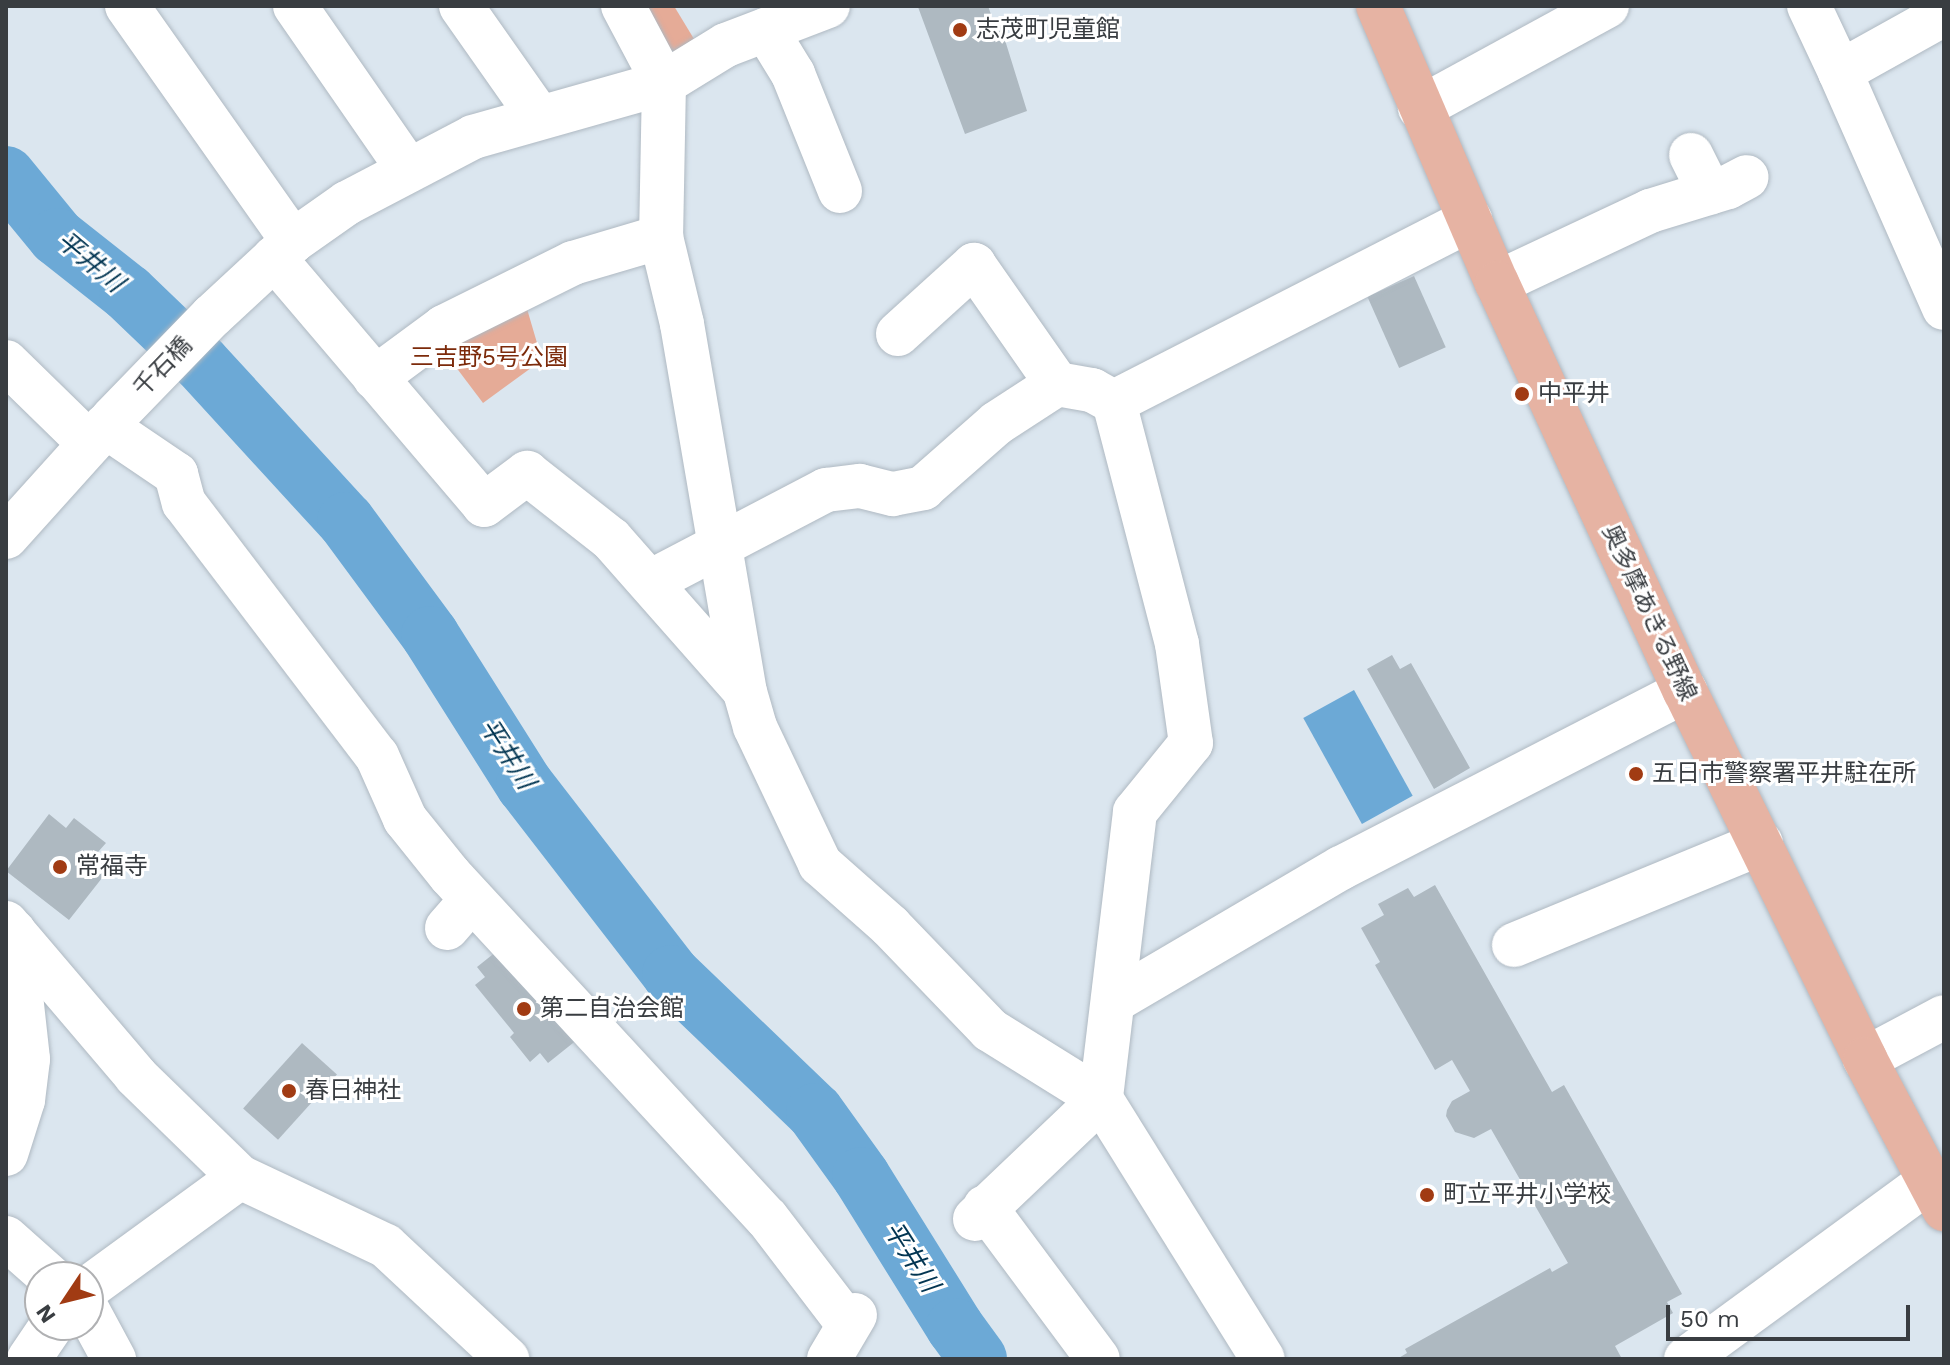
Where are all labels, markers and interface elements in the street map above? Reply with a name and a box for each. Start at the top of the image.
place label: 志茂町児童館 [976,16,1120,44]
marker: 志茂町児童館 [951,21,969,39]
water label: 平井川 [50,225,130,299]
street label: 千石橋 [128,331,198,403]
park label: 三吉野5号公園 [410,344,568,372]
place label: 中平井 [1538,380,1610,408]
marker: 中平井 [1513,385,1531,403]
street label: 奥多摩あきる野線 [1595,520,1703,706]
water label: 平井川 [473,713,541,795]
place label: 五日市警察署平井駐在所 [1652,760,1916,788]
marker: 五日市警察署平井駐在所 [1627,765,1645,783]
place label: 常福寺 [76,853,148,881]
marker: 常福寺 [51,858,69,876]
place label: 第二自治会館 [540,995,684,1023]
marker: 第二自治会館 [515,1000,533,1018]
place label: 春日神社 [305,1077,401,1105]
marker: 春日神社 [280,1082,298,1100]
place label: 町立平井小学校 [1443,1181,1611,1209]
marker: 町立平井小学校 [1418,1186,1436,1204]
water label: 平井川 [877,1216,945,1298]
north arrow [24,1261,104,1341]
scale bar [1670,1289,1914,1339]
text: N [31,1300,60,1328]
text: 50 m [1680,1305,1740,1333]

